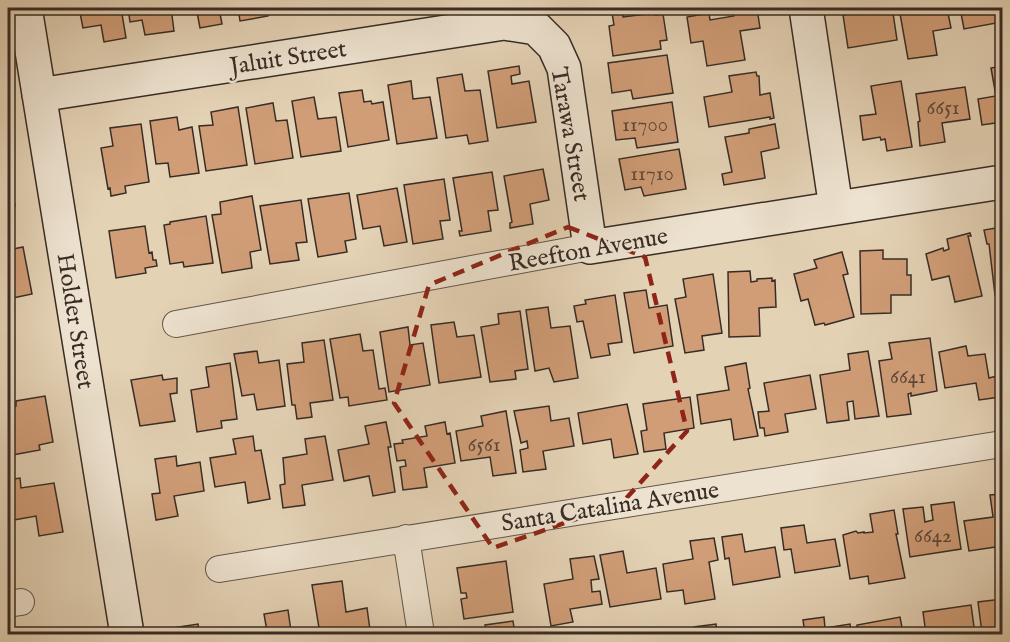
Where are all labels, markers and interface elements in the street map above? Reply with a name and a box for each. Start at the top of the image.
street label: Jaluit Street [225,34,349,83]
street label: Tarawa Street [542,65,597,204]
house number: 6651 [926,95,960,122]
house number: 11700 [622,112,668,139]
house number: 11710 [630,161,674,188]
street label: Reefton Avenue [506,221,670,280]
street label: Holder Street [48,251,101,391]
house number: 6641 [890,364,926,391]
house number: 6561 [468,432,500,459]
street label: Santa Catalina Avenue [499,475,721,540]
house number: 6642 [914,523,952,550]

